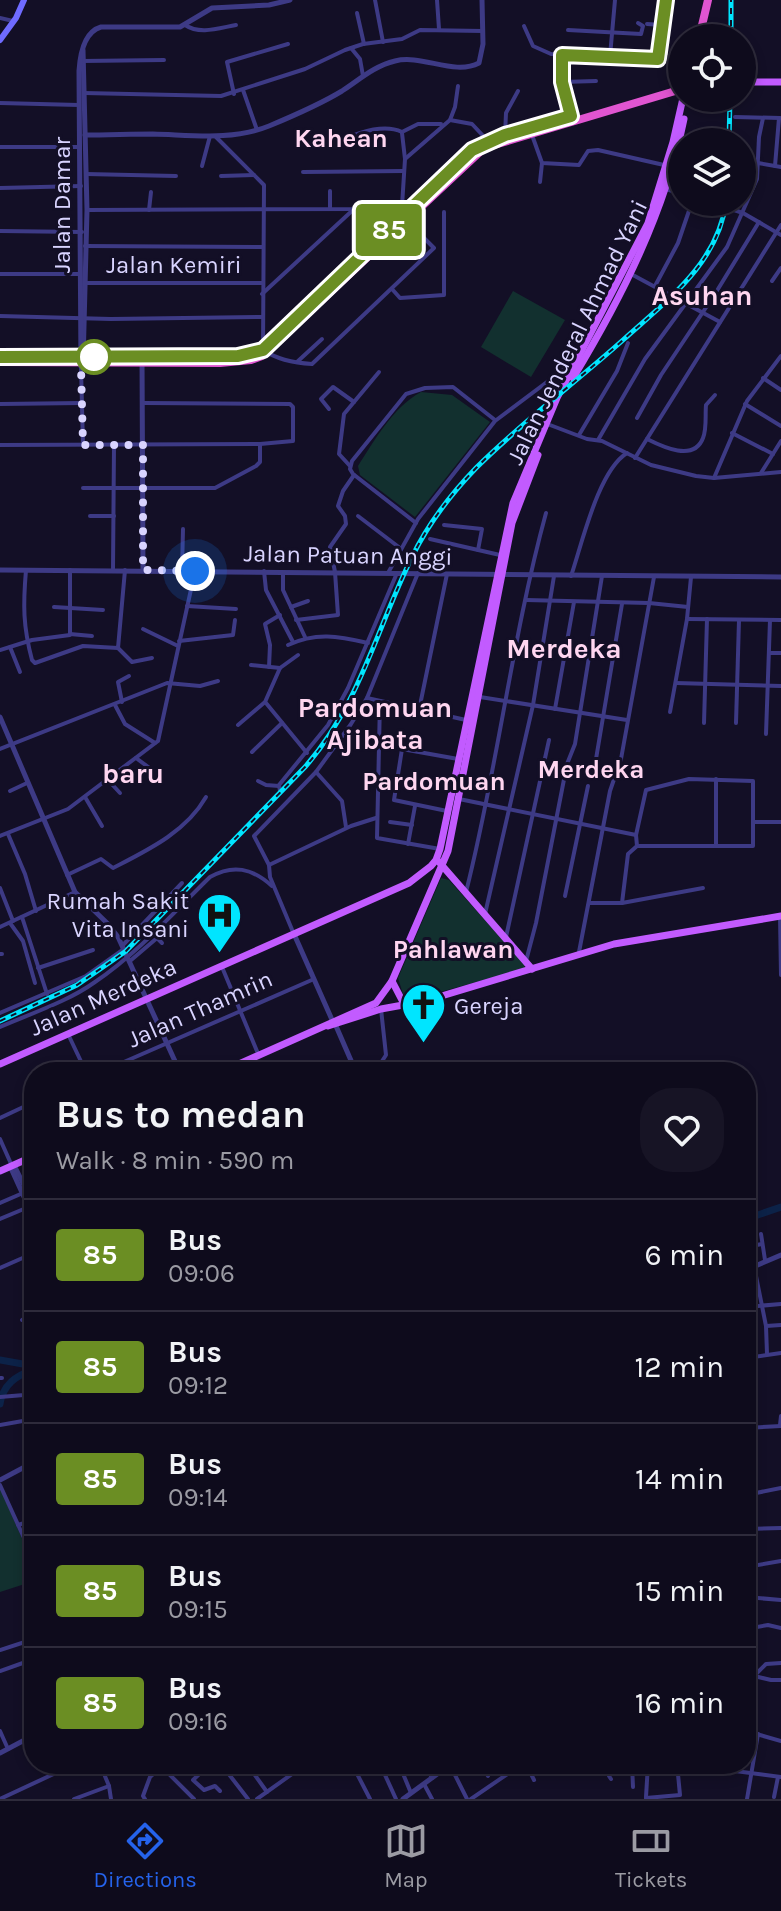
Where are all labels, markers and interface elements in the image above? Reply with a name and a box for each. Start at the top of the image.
map controls [668,24,756,216]
button: locate [668,24,756,112]
district label: Kahean [294,123,388,154]
button: layers [668,128,756,216]
street label: Jalan Damar [48,136,76,273]
street label: Jalan Jenderal Ahmad Yani [501,195,653,469]
line badge: 85 [353,204,425,256]
text: 85 [372,213,406,246]
street label: Jalan Kemiri [106,251,242,279]
district label: Asuhan [651,279,753,312]
unlabelled marker [77,340,111,374]
street label: Jalan Patuan Anggi [243,539,453,571]
your location [175,551,215,591]
district label: Merdeka [506,632,622,665]
district label: Pardomuan Ajibata [298,691,452,756]
district label: Merdeka [537,754,645,785]
district label: baru [102,757,164,790]
district label: Pardomuan [362,766,506,797]
place label: Rumah Sakit Vita Insani [46,887,189,943]
hospital icon: Rumah Sakit Vita Insani [196,891,244,954]
district label: Pahlawan [393,934,513,965]
street label: Jalan Merdeka [25,952,181,1042]
street label: Jalan Thamrin [123,965,277,1053]
church icon: Gereja [399,982,447,1045]
place label: Gereja [454,992,524,1020]
button: heart [640,1088,724,1172]
text: Bus to medan [56,1092,306,1137]
text: Walk · 8 min · 590 m [56,1145,294,1176]
text: Bus [168,1222,222,1258]
text: 6 min [645,1237,724,1273]
text: 85 [83,1238,117,1271]
text: 09:06 [168,1258,235,1289]
text: Bus [168,1334,222,1370]
text: 12 min [634,1349,724,1385]
text: 85 [83,1350,117,1383]
text: 09:12 [168,1370,228,1401]
text: Bus [168,1446,222,1482]
text: 14 min [635,1461,724,1497]
text: 85 [83,1462,117,1495]
text: 09:14 [168,1482,228,1513]
text: Bus [168,1558,222,1594]
text: 15 min [635,1573,724,1609]
text: 85 [83,1574,117,1607]
text: 09:15 [168,1594,228,1625]
text: Bus [168,1670,222,1706]
text: 16 min [635,1685,724,1721]
text: 85 [83,1686,117,1719]
text: 09:16 [168,1706,228,1737]
tab: Directions [94,1819,197,1893]
tab: Map [384,1819,428,1893]
tab: Tickets [615,1819,687,1893]

